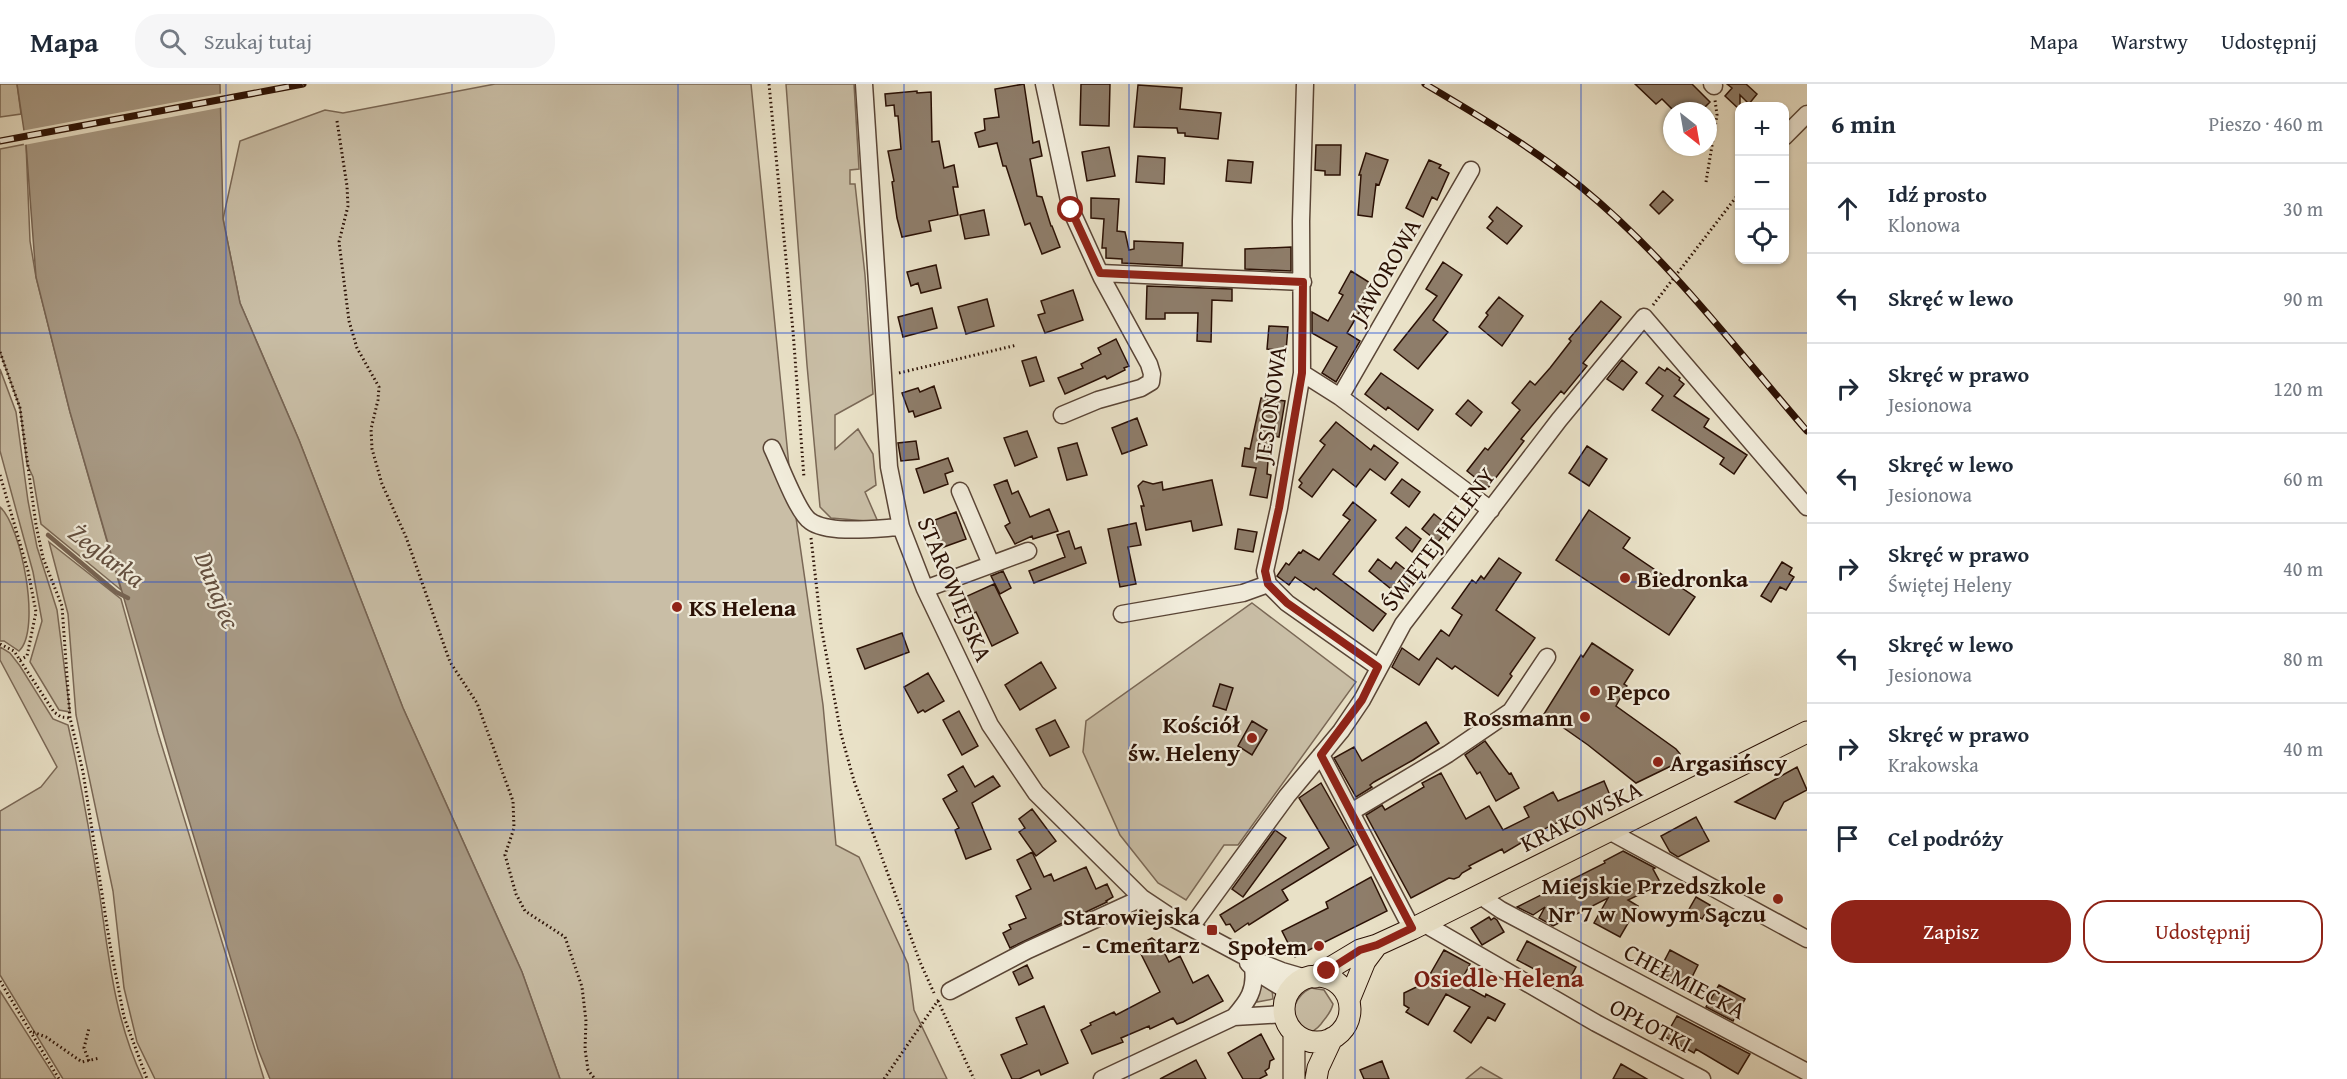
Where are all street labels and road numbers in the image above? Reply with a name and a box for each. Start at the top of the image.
street label: JAWOROWA [1339,211,1430,333]
street label: JESIONOWA [1244,343,1296,467]
street label: ŚWIĘTEJ HELENY [1372,460,1504,618]
street label: STAROWIEJSKA [909,511,1001,667]
street label: KRAKOWSKA [1514,771,1648,861]
street label: CHEŁMIECKA [1618,934,1753,1028]
street label: OPŁOTKI [1604,989,1698,1061]

